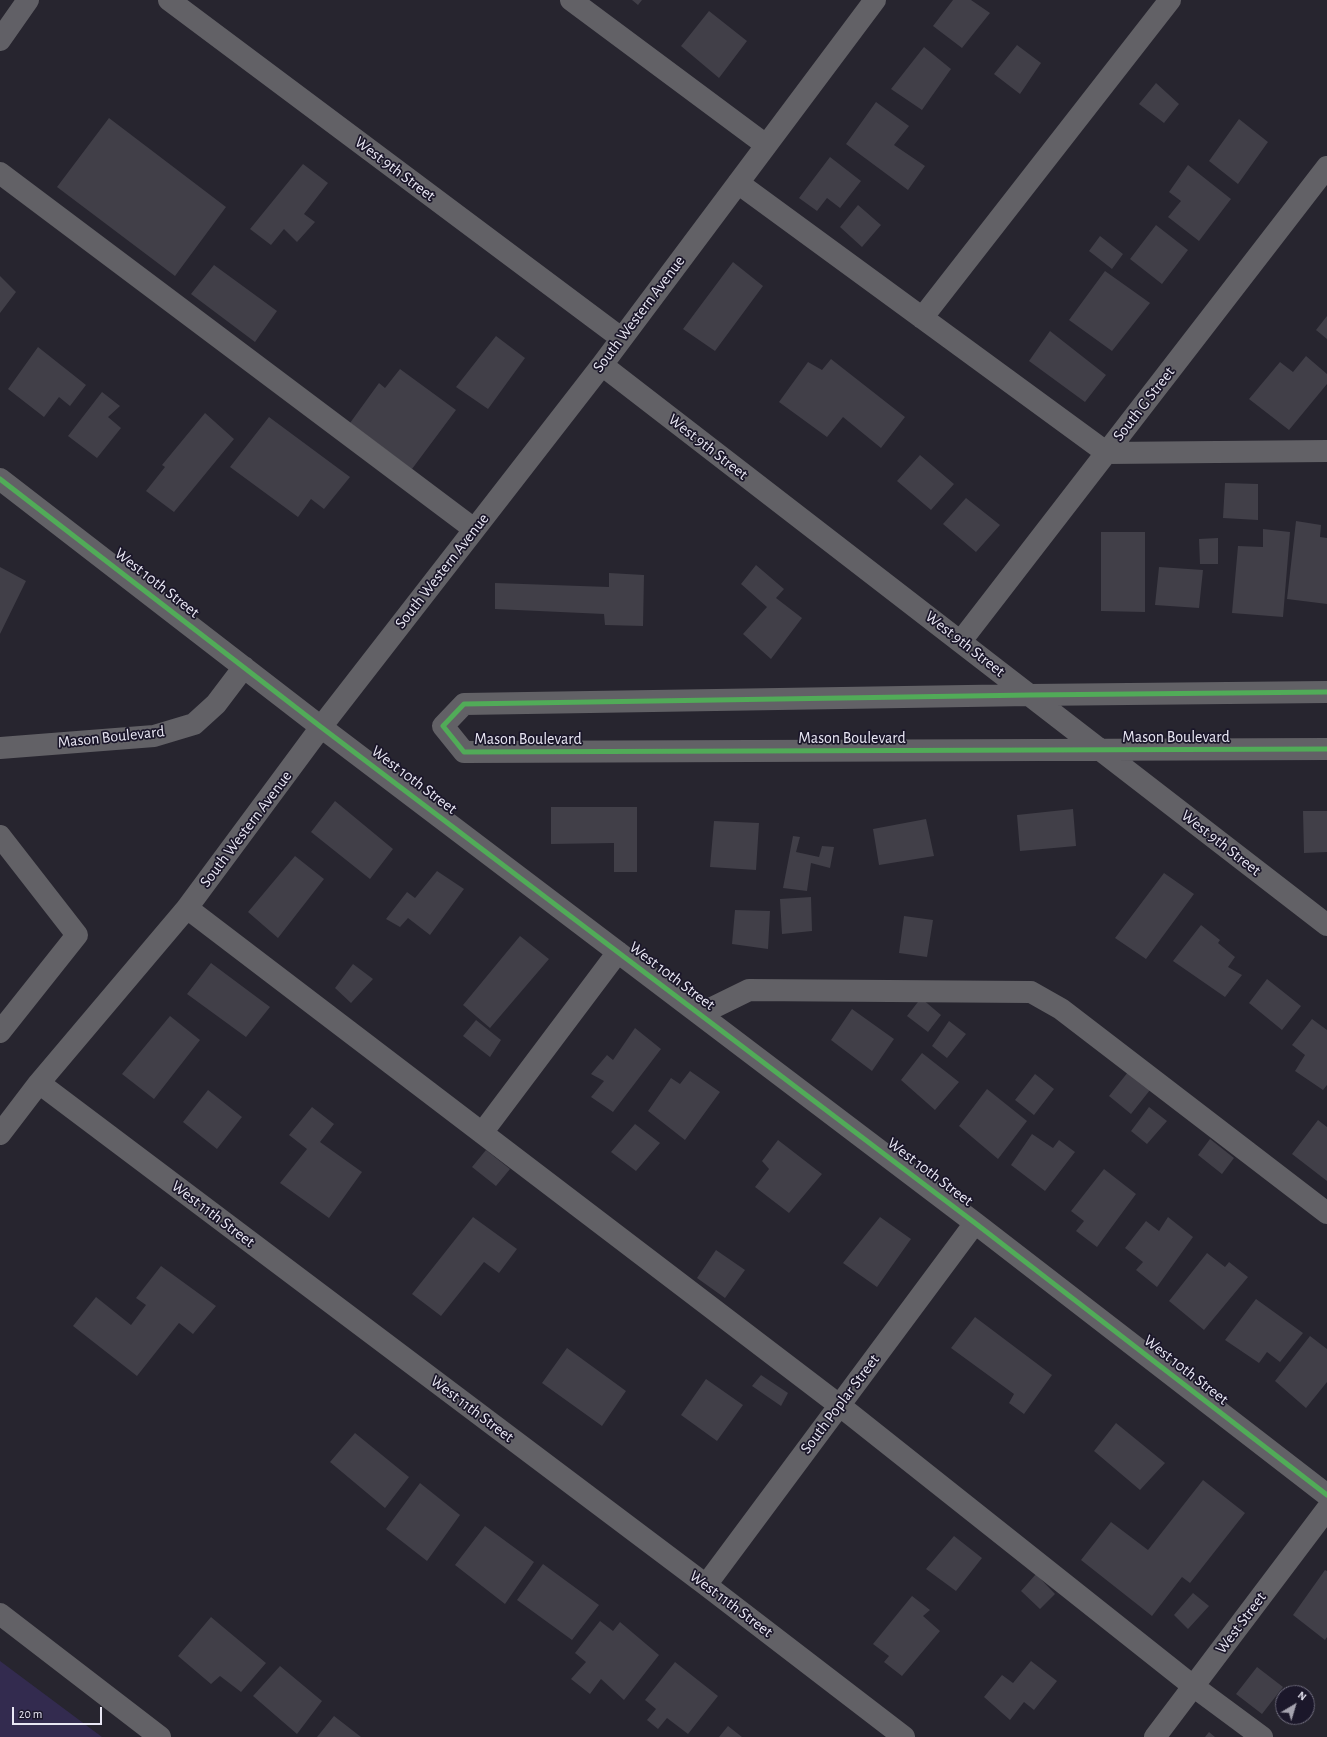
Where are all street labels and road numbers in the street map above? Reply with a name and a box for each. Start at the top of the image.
street label: West 9th Street [351,132,439,206]
street label: South Western Avenue [589,252,689,376]
street label: South G Street [1109,363,1179,445]
street label: West 9th Street [664,410,752,484]
street label: South Western Avenue [391,509,493,633]
street label: West 10th Street [111,544,203,622]
street label: West 9th Street [921,607,1009,681]
street label: Mason Boulevard [57,722,165,752]
street label: Mason Boulevard [1122,727,1230,747]
street label: Mason Boulevard [798,728,906,748]
street label: Mason Boulevard [474,729,582,749]
street label: West 10th Street [367,742,461,818]
street label: South Western Avenue [196,767,296,891]
street label: West 9th Street [1177,806,1265,880]
street label: West 10th Street [625,938,719,1014]
street label: West 10th Street [883,1134,977,1210]
street label: West 11th Street [168,1176,258,1252]
street label: West 10th Street [1140,1331,1232,1409]
street label: South Poplar Street [796,1350,884,1458]
street label: West 11th Street [427,1371,517,1447]
street label: West 11th Street [686,1566,776,1642]
street label: West Street [1212,1588,1270,1658]

